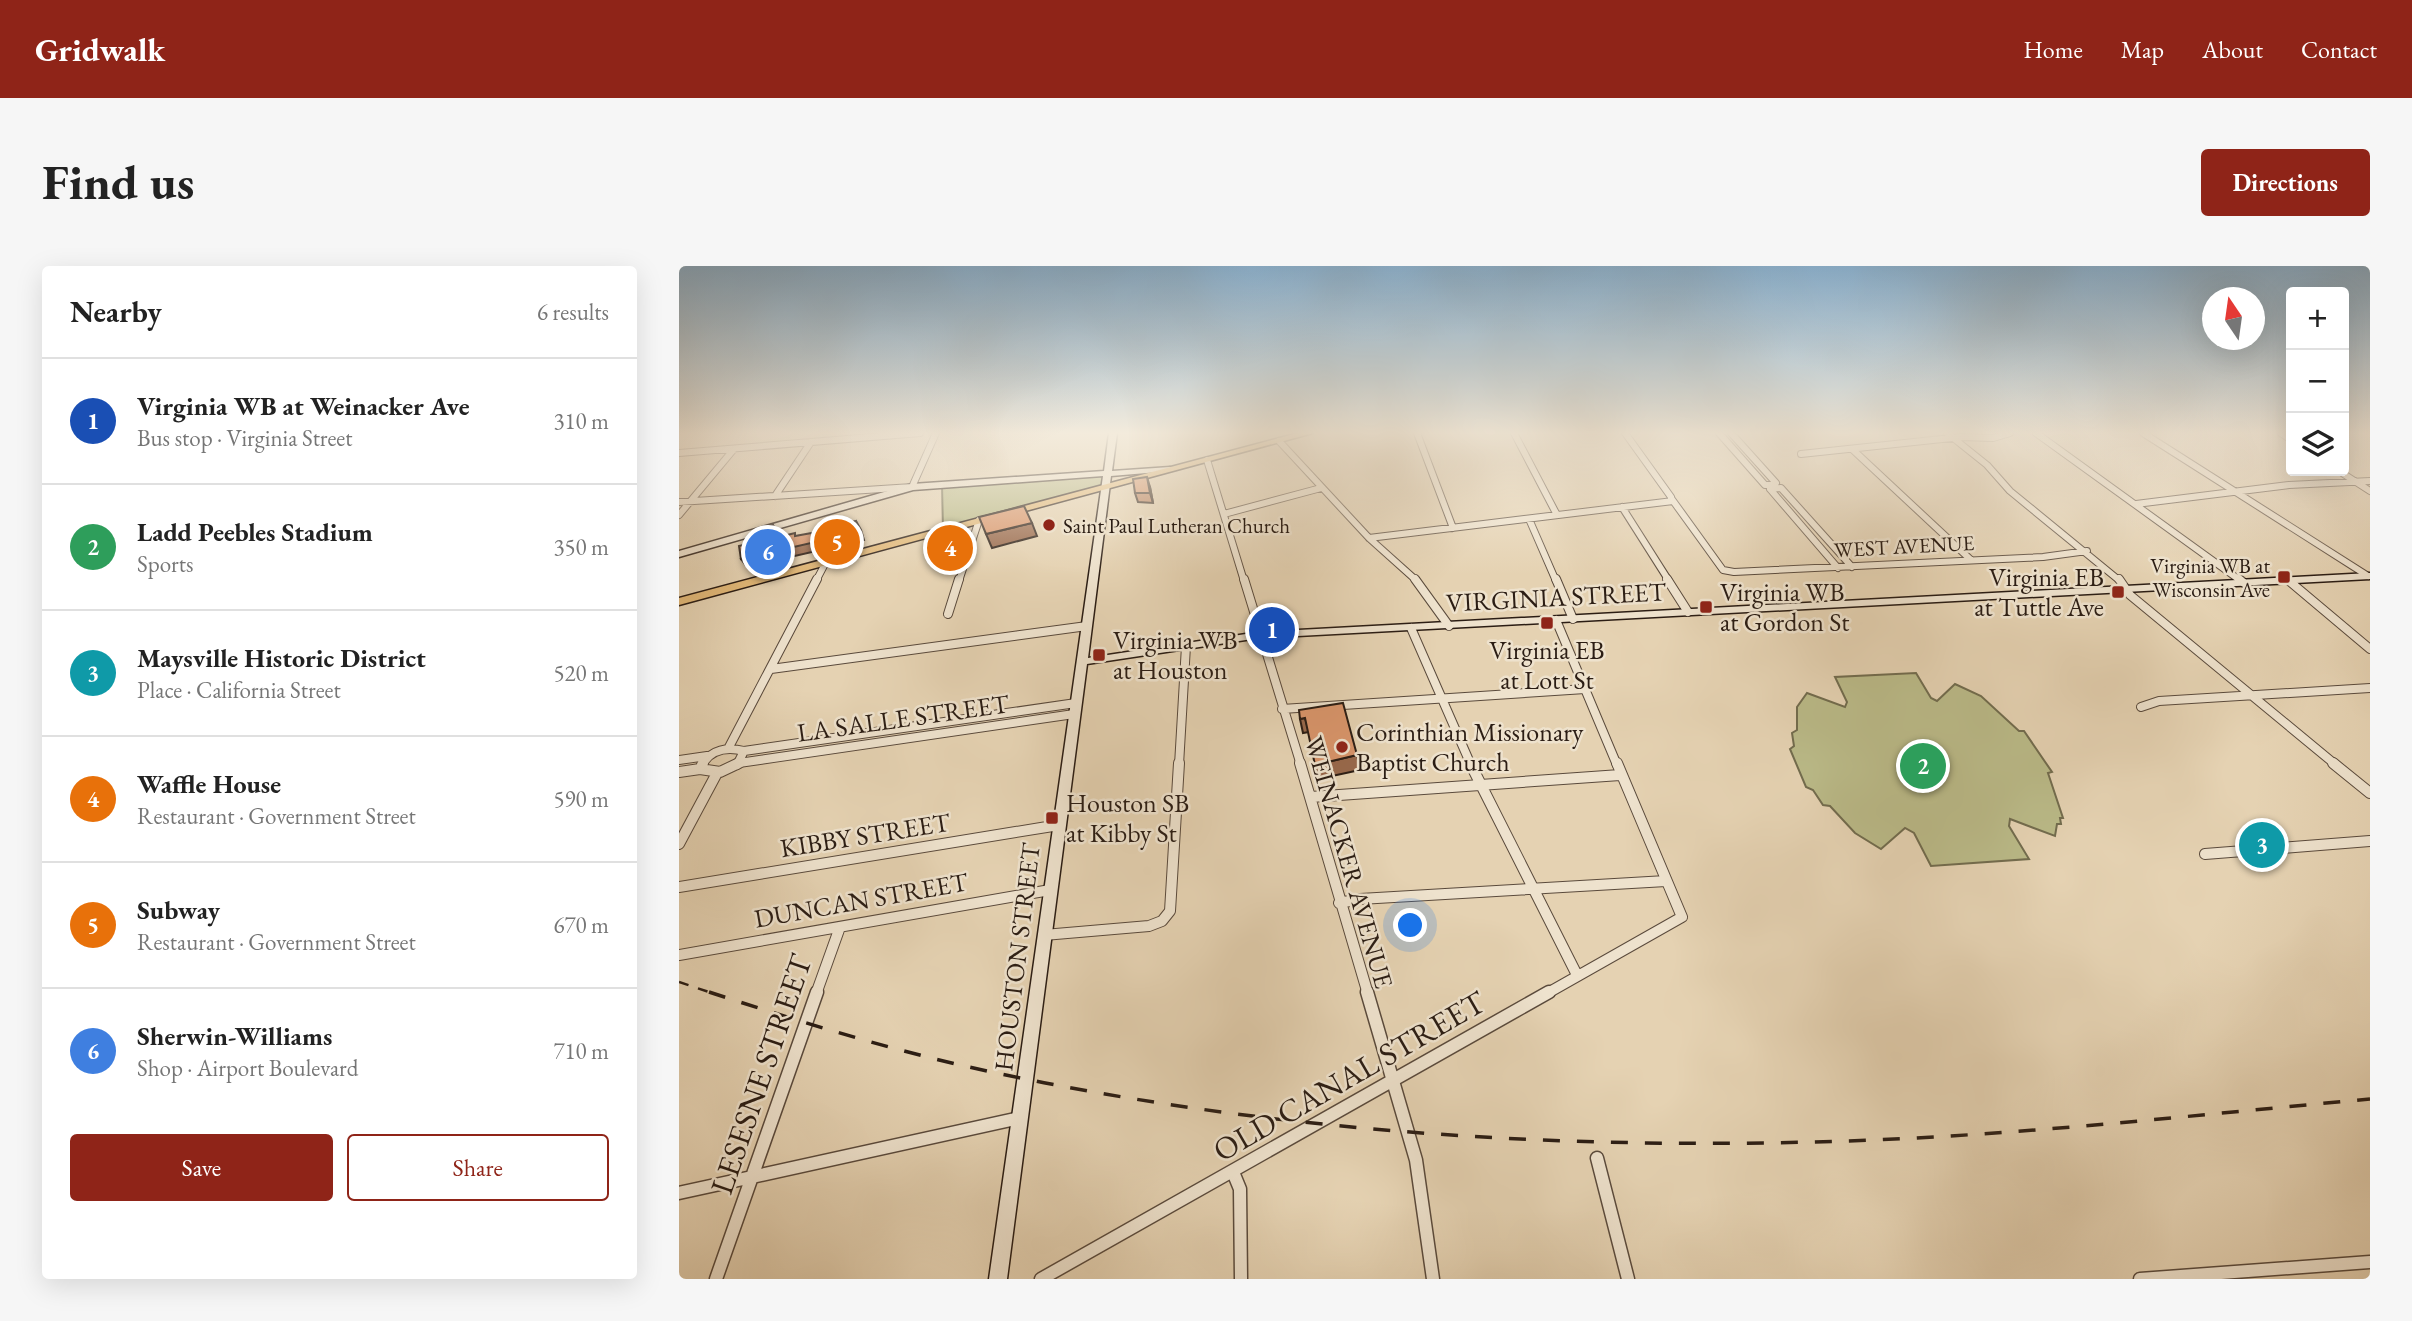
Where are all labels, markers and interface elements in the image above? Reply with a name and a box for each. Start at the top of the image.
text: Gridwalk [35,28,165,71]
text: Home [2023,34,2083,65]
text: Map [2121,34,2164,65]
text: About [2202,34,2263,65]
text: Contact [2301,34,2377,65]
button: Directions [2201,149,2370,216]
text: Find us [42,150,194,214]
north arrow [2202,287,2265,350]
map controls [2286,287,2349,476]
button: + [2286,287,2349,350]
text: Nearby [70,292,162,331]
text: 6 results [537,297,609,327]
button: − [2286,350,2349,413]
text: Virginia WB at Weinacker Ave [137,389,470,423]
text: 1 [87,406,99,436]
text: 310 m [553,406,609,436]
button: layers [2286,413,2349,476]
text: Bus stop · Virginia Street [137,423,352,453]
place label: Saint Paul Lutheran Church [1063,512,1290,539]
text: Ladd Peebles Stadium [137,515,373,549]
pin: 5 [814,516,860,568]
marker: Saint Paul Lutheran Church [1041,517,1057,533]
pin: 4 [927,522,973,574]
pin: 6 [745,526,791,578]
street label: WEST AVENUE [1833,529,1975,563]
text: 2 [87,532,99,562]
text: 350 m [553,532,609,562]
text: Sports [137,549,193,579]
place label: Virginia WB at Wisconsin Ave [2150,552,2270,603]
place label: Virginia EB at Tuttle Ave [1974,560,2104,624]
marker: Virginia WB at Wisconsin Ave [2276,569,2292,585]
street label: VIRGINIA STREET [1445,574,1667,620]
place label: Virginia WB at Gordon St [1720,575,1849,639]
marker: Virginia EB at Tuttle Ave [2110,584,2126,600]
marker: Virginia WB at Gordon St [1698,599,1714,615]
pin: 1 [1249,604,1295,656]
marker: Virginia EB at Lott St [1539,615,1555,631]
place label: Virginia WB at Houston [1113,623,1237,687]
place label: Virginia EB at Lott St [1489,633,1605,697]
text: Maysville Historic District [137,641,426,675]
marker: Virginia WB at Houston [1091,647,1107,663]
text: 3 [87,658,99,688]
text: 520 m [553,658,609,688]
text: Place · California Street [137,675,341,705]
street label: LA SALLE STREET [795,686,1012,750]
place label: Corinthian Missionary Baptist Church [1356,715,1584,779]
street label: WEINACKER AVENUE [1297,732,1401,992]
marker: Corinthian Missionary Baptist Church [1334,739,1350,755]
pin: 2 [1900,740,1946,792]
text: Waffle House [137,767,281,801]
text: 4 [87,784,99,814]
text: 590 m [553,784,609,814]
place label: Houston SB at Kibby St [1066,786,1189,850]
text: Restaurant · Government Street [137,801,416,831]
street label: KIBBY STREET [778,805,953,865]
marker: Houston SB at Kibby St [1044,810,1060,826]
pin: 3 [2239,819,2285,871]
street label: HOUSTON STREET [986,840,1048,1073]
street label: DUNCAN STREET [751,864,971,936]
text: Subway [137,893,220,927]
your location [1393,908,1427,942]
text: 5 [87,910,99,940]
text: 670 m [553,910,609,940]
text: Restaurant · Government Street [137,927,416,957]
street label: LESESNE STREET [700,948,822,1200]
street label: OLD CANAL STREET [1205,981,1493,1171]
text: Sherwin-Williams [137,1019,332,1053]
text: 6 [87,1036,99,1066]
text: 710 m [553,1036,609,1066]
text: Shop · Airport Boulevard [137,1053,358,1083]
button: Save [70,1134,333,1201]
button: Share [347,1134,609,1201]

